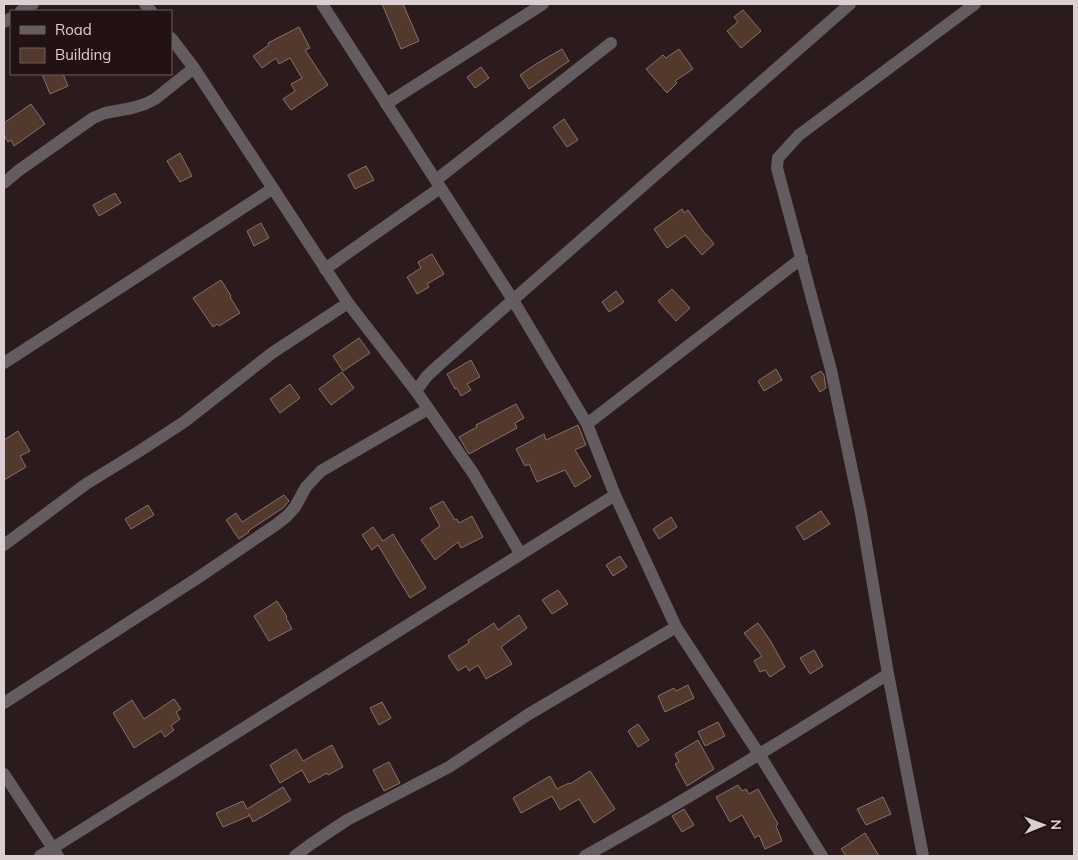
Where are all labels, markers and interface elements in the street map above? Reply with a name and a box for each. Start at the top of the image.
legend [10,10,172,75]
text: Road [55,20,92,39]
text: Building [55,45,111,64]
north arrow [1018,800,1068,850]
text: N [1047,819,1065,830]

